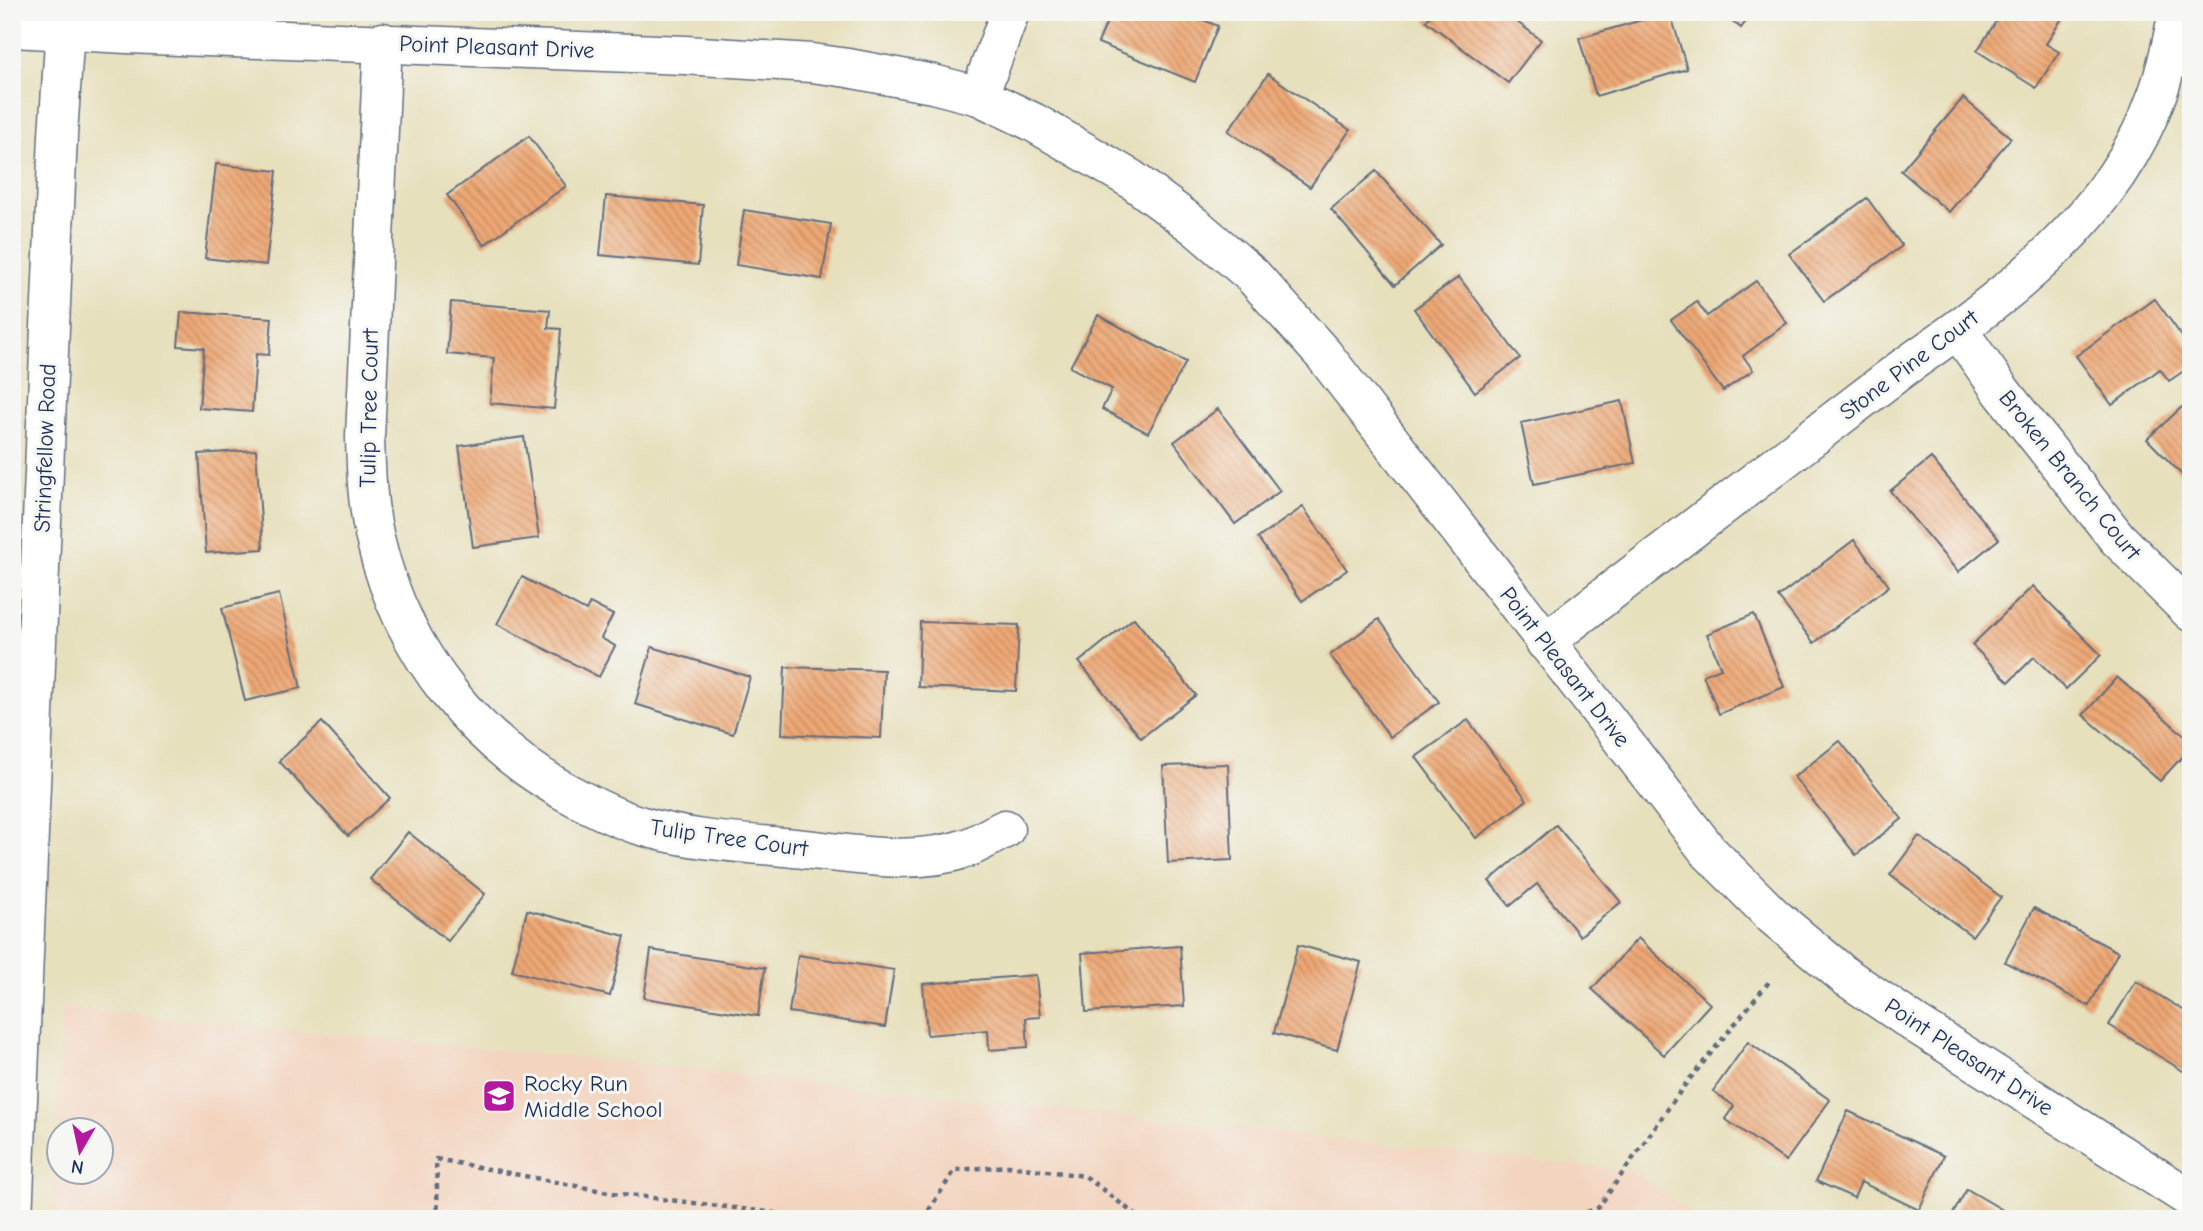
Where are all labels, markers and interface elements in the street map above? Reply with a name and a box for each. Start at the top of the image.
street label: Point Pleasant Drive [399,30,595,64]
street label: Stone Pine Court [1834,303,1985,426]
street label: Tulip Tree Court [354,327,384,488]
street label: Stringfellow Road [29,363,61,533]
street label: Broken Branch Court [1993,385,2148,566]
street label: Point Pleasant Drive [1494,582,1636,752]
street label: Tulip Tree Court [648,814,811,863]
street label: Point Pleasant Drive [1880,992,2058,1122]
place label: Rocky Run Middle School [524,1070,663,1123]
school or university icon: Rocky Run Middle School [480,1077,518,1115]
north arrow [46,1116,116,1186]
text: N [70,1155,85,1179]

